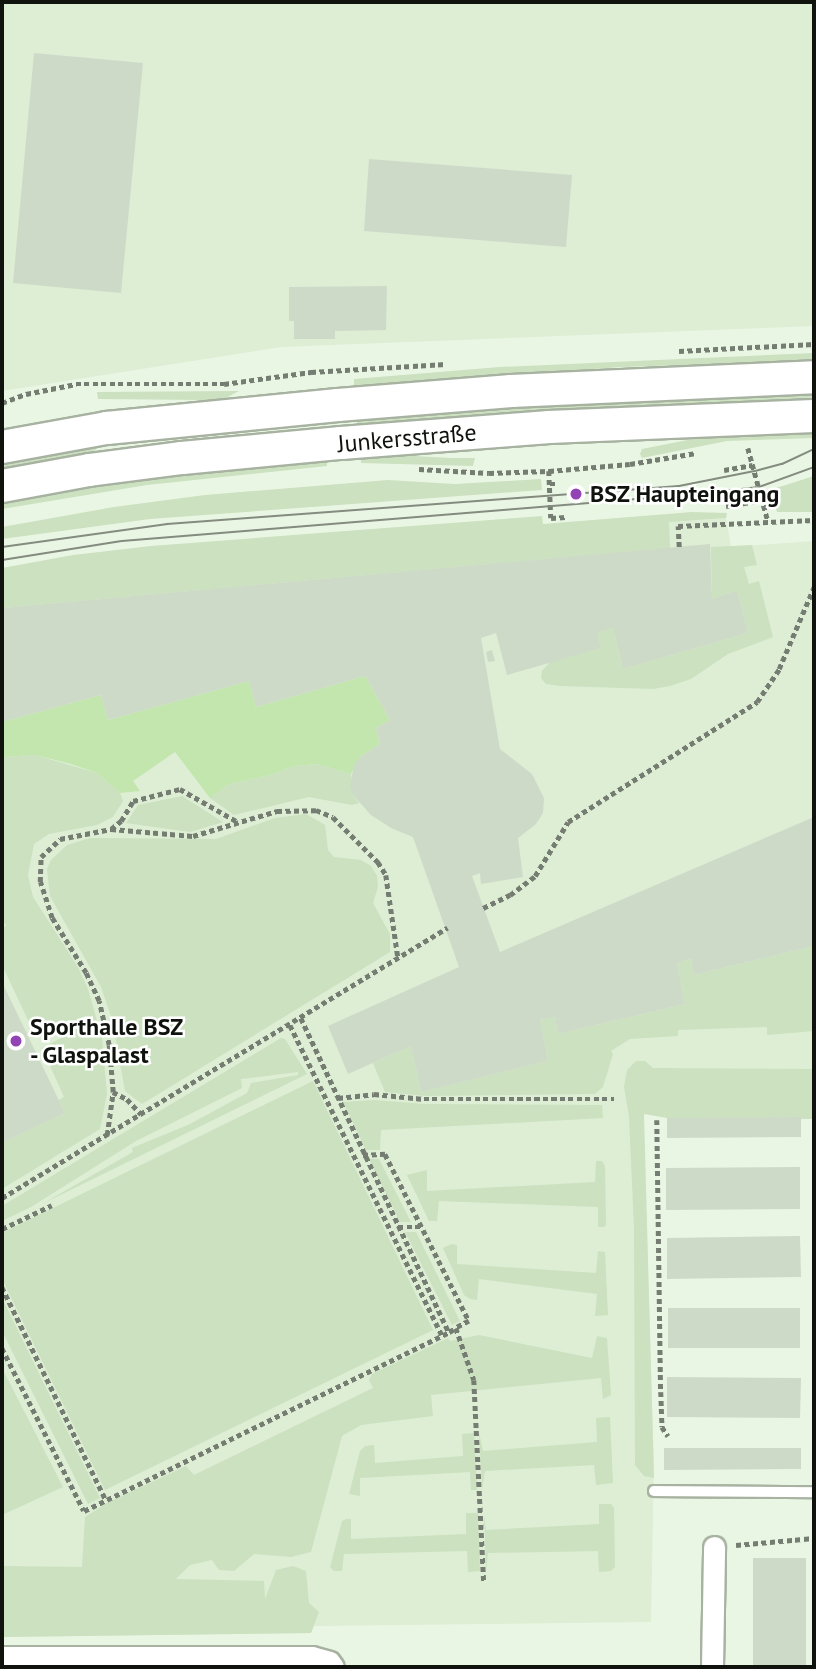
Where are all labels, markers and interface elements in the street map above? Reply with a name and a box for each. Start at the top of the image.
street label: Junkersstraße [336,418,478,458]
place label: BSZ Haupteingang [590,480,780,508]
marker: BSZ Haupteingang [568,486,584,502]
place label: Sporthalle BSZ - Glaspalast [30,1013,183,1069]
marker: Sporthalle BSZ - Glaspalast [8,1033,24,1049]

